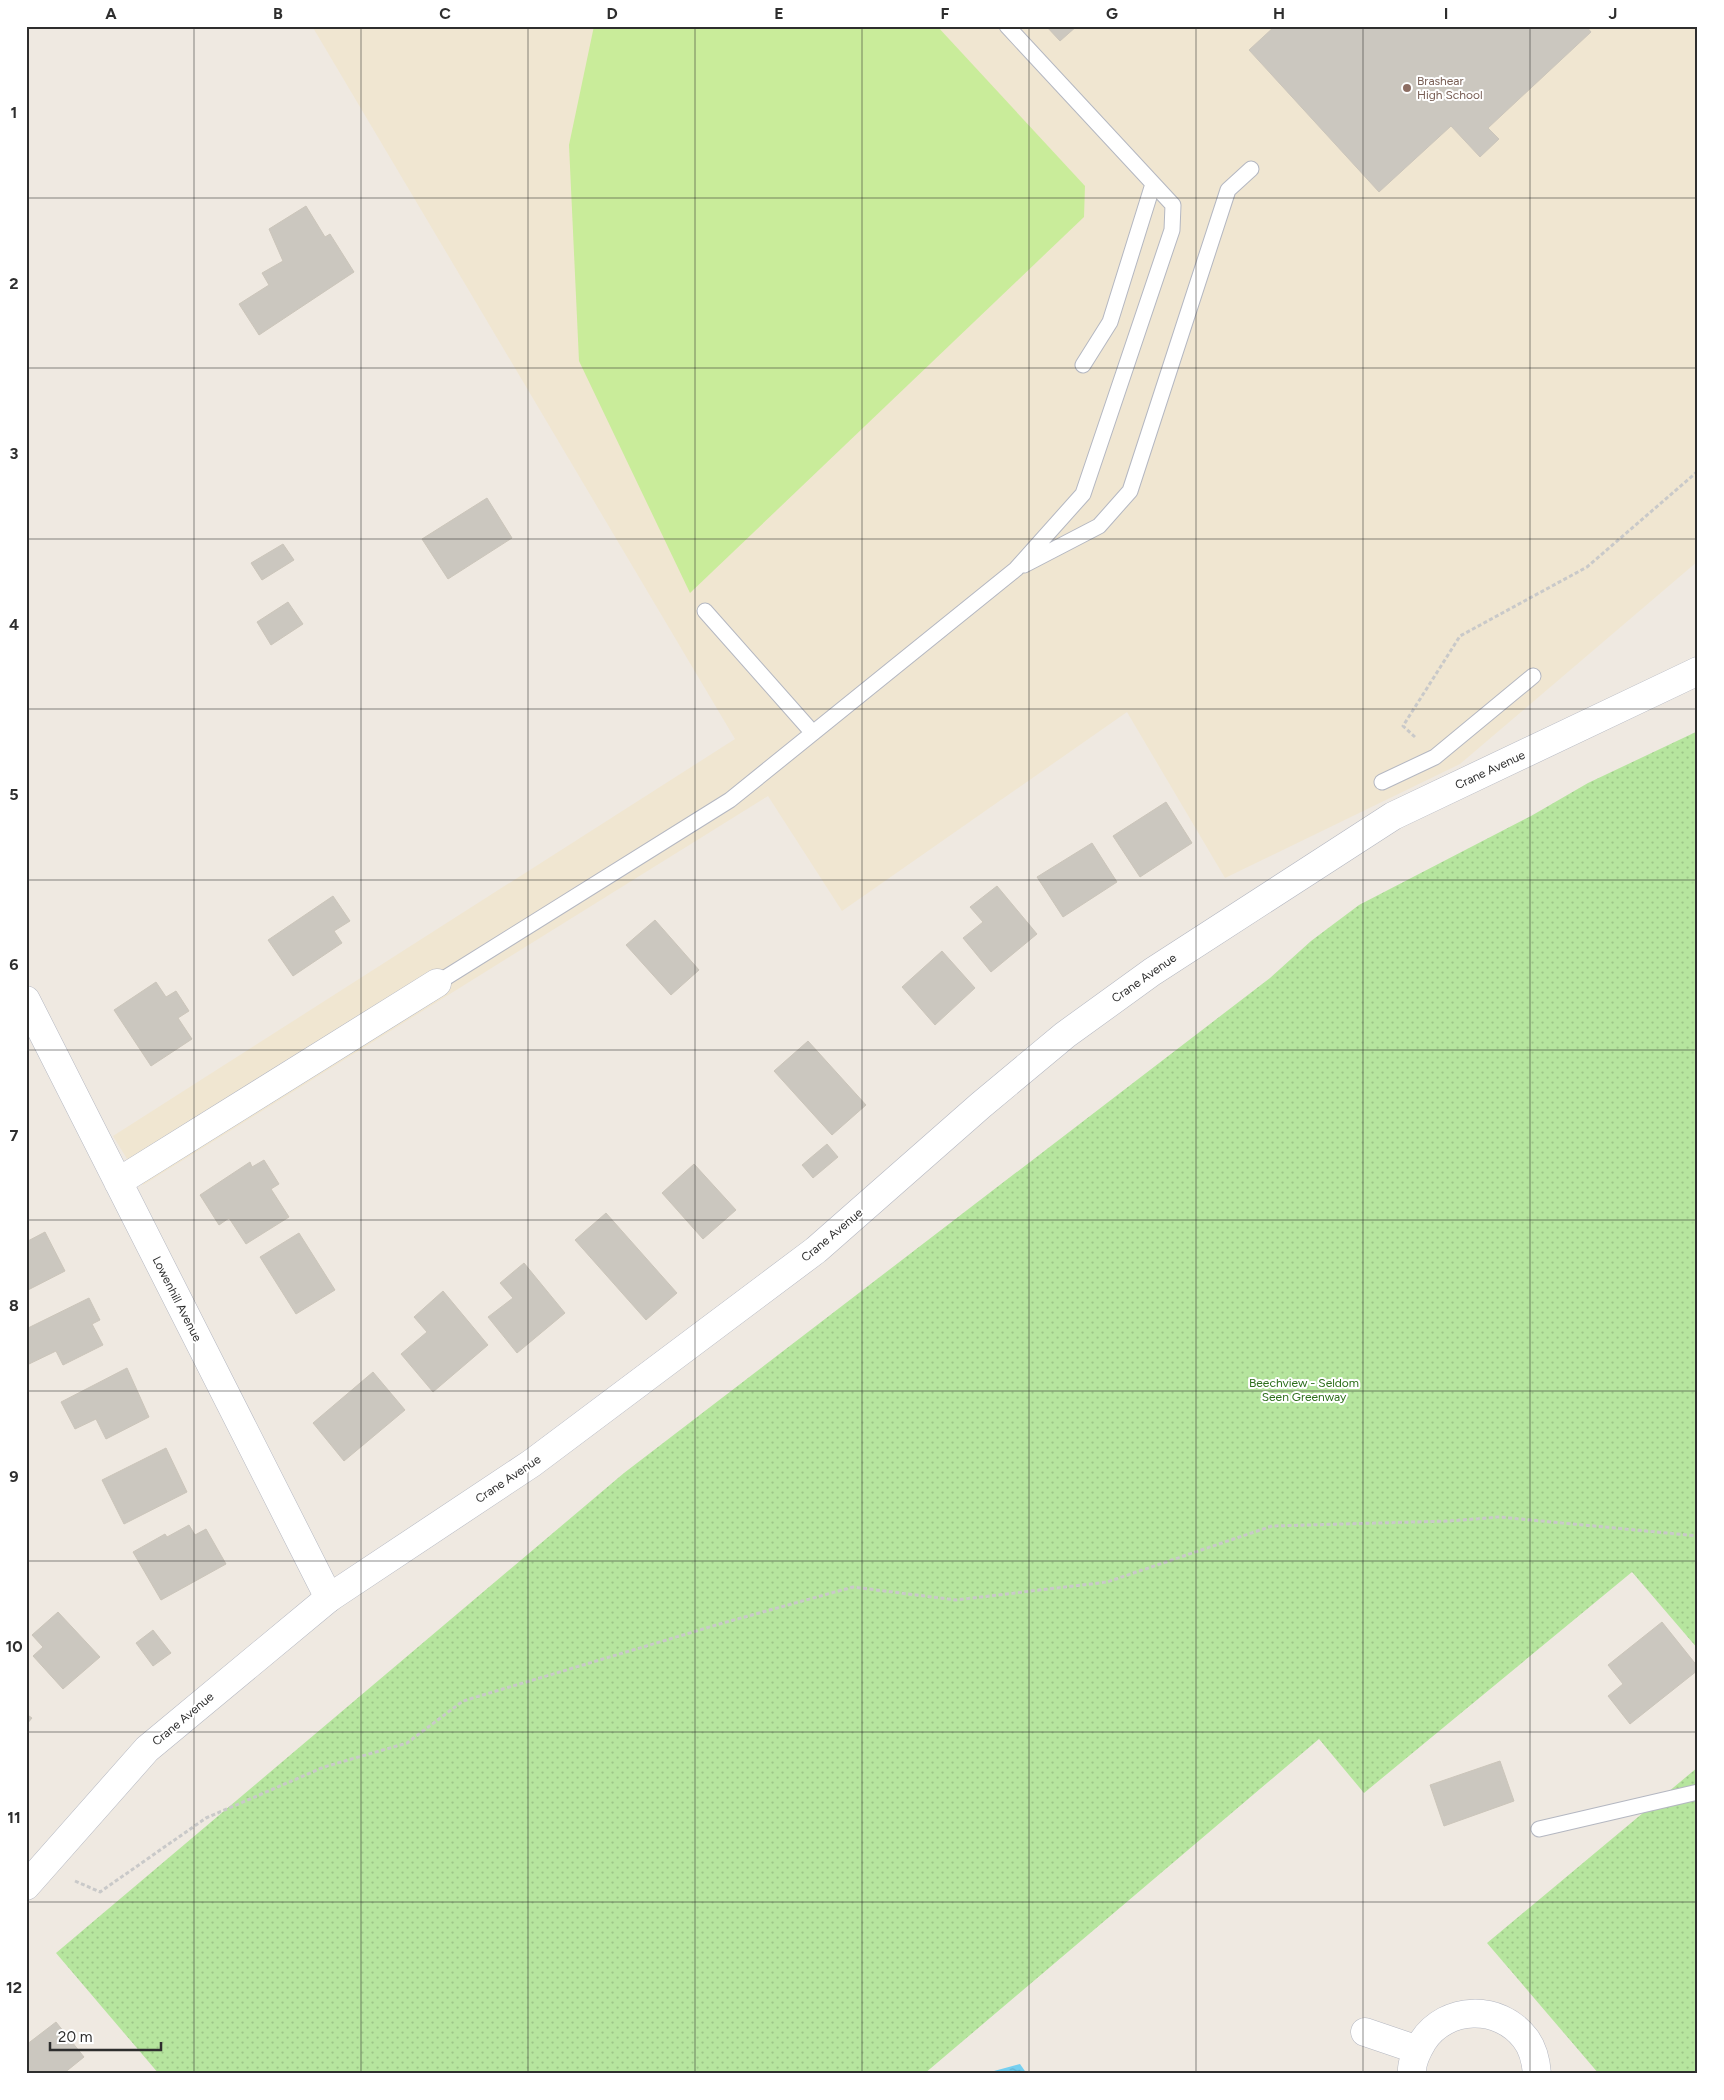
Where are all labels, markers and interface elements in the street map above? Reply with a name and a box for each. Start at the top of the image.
text: A [105,4,117,23]
text: B [273,4,283,23]
text: C [439,4,451,23]
text: D [606,4,618,23]
text: E [774,4,784,23]
text: F [941,4,950,23]
text: G [1106,4,1118,23]
text: H [1273,4,1285,23]
text: I [1444,4,1448,23]
text: J [1609,4,1617,23]
place label: Brashear High School [1417,74,1483,102]
marker: Brashear High School [1401,82,1413,94]
text: 1 [11,103,17,122]
text: 2 [9,274,19,293]
text: 3 [10,444,19,463]
text: 4 [9,615,19,634]
street label: Crane Avenue [1453,747,1528,792]
text: 5 [9,785,19,804]
street label: Crane Avenue [1109,950,1179,1005]
text: 6 [9,955,19,974]
text: 7 [10,1126,19,1145]
street label: Crane Avenue [799,1205,866,1265]
street label: Lowenhill Avenue [149,1254,205,1344]
text: 8 [9,1296,19,1315]
park label: Beechview - Seldom Seen Greenway [1249,1376,1359,1404]
street label: Crane Avenue [473,1452,544,1506]
text: 9 [9,1467,19,1486]
text: 10 [5,1637,23,1656]
street label: Crane Avenue [150,1689,217,1749]
text: 11 [7,1808,21,1827]
text: 12 [6,1978,22,1997]
scale bar [50,2020,161,2052]
text: 20 m [58,2028,92,2046]

